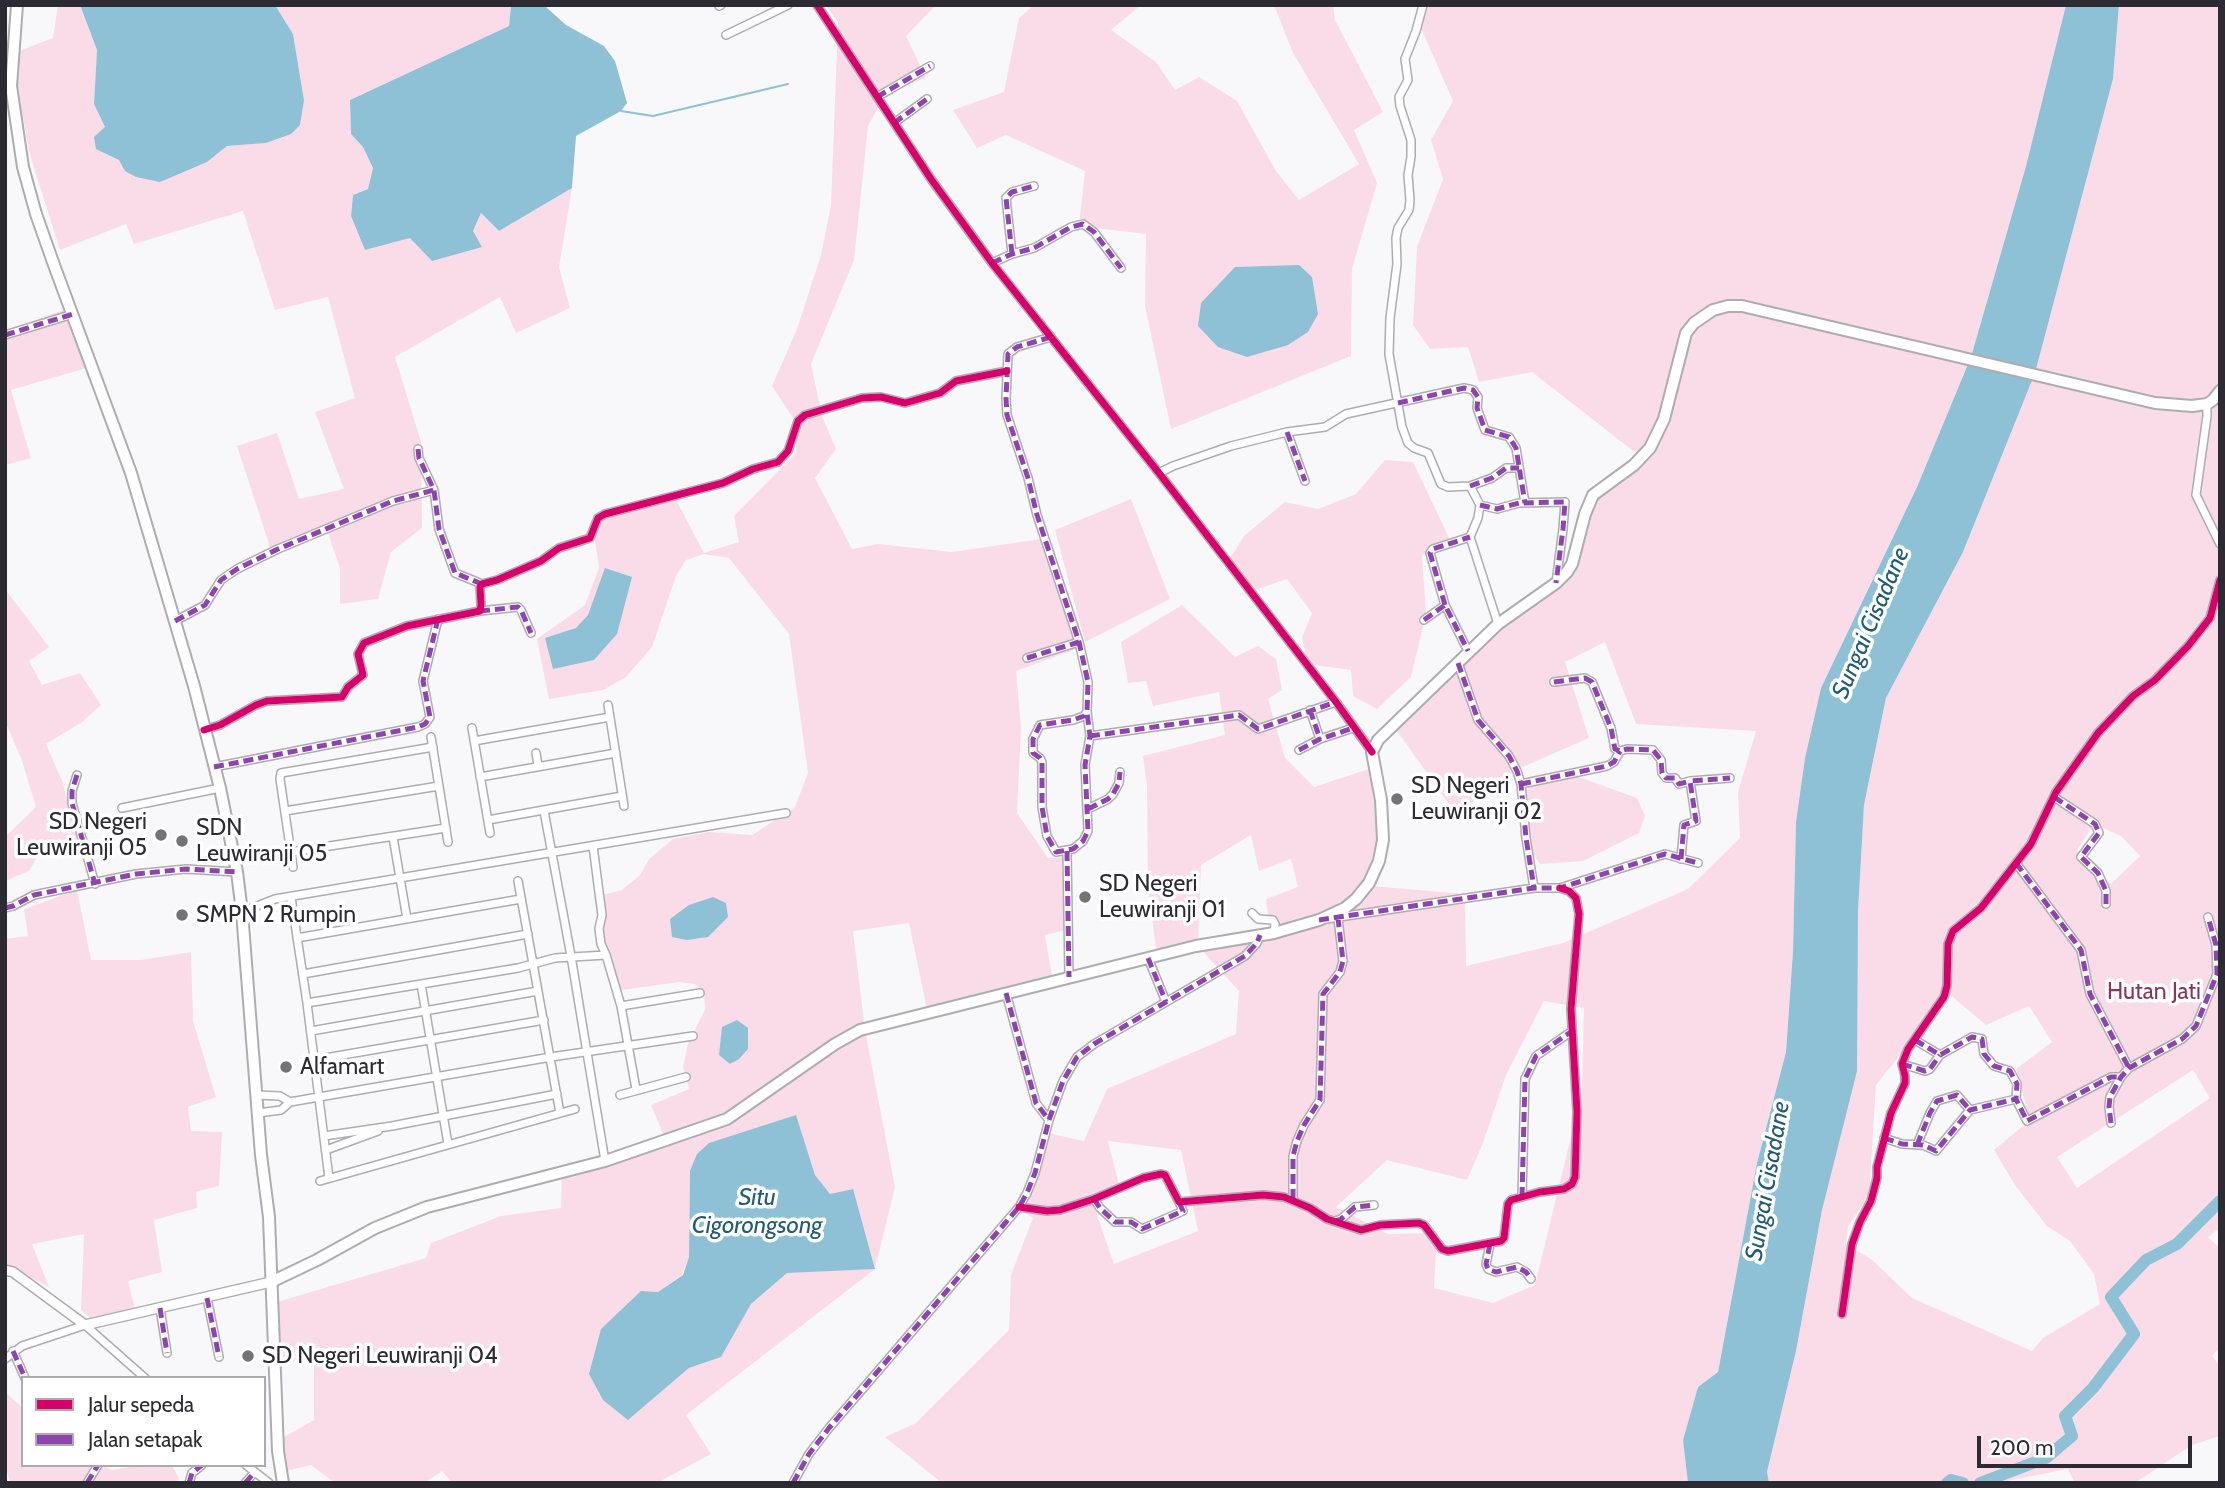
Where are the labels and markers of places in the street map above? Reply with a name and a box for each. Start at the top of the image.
place label: SD Negeri Leuwiranji 02 [1411,772,1542,826]
marker: SD Negeri Leuwiranji 02 [1389,791,1405,807]
place label: SD Negeri Leuwiranji 05 [16,808,147,862]
place label: SDN Leuwiranji 05 [196,814,327,868]
marker: SD Negeri Leuwiranji 05 [153,827,169,843]
marker: SDN Leuwiranji 05 [174,833,190,849]
place label: SD Negeri Leuwiranji 01 [1099,870,1225,924]
marker: SD Negeri Leuwiranji 01 [1077,889,1093,905]
place label: SMPN 2 Rumpin [196,901,356,929]
marker: SMPN 2 Rumpin [174,907,190,923]
place label: Alfamart [300,1053,384,1081]
marker: Alfamart [278,1059,294,1075]
place label: SD Negeri Leuwiranji 04 [262,1342,497,1370]
marker: SD Negeri Leuwiranji 04 [240,1348,256,1364]

